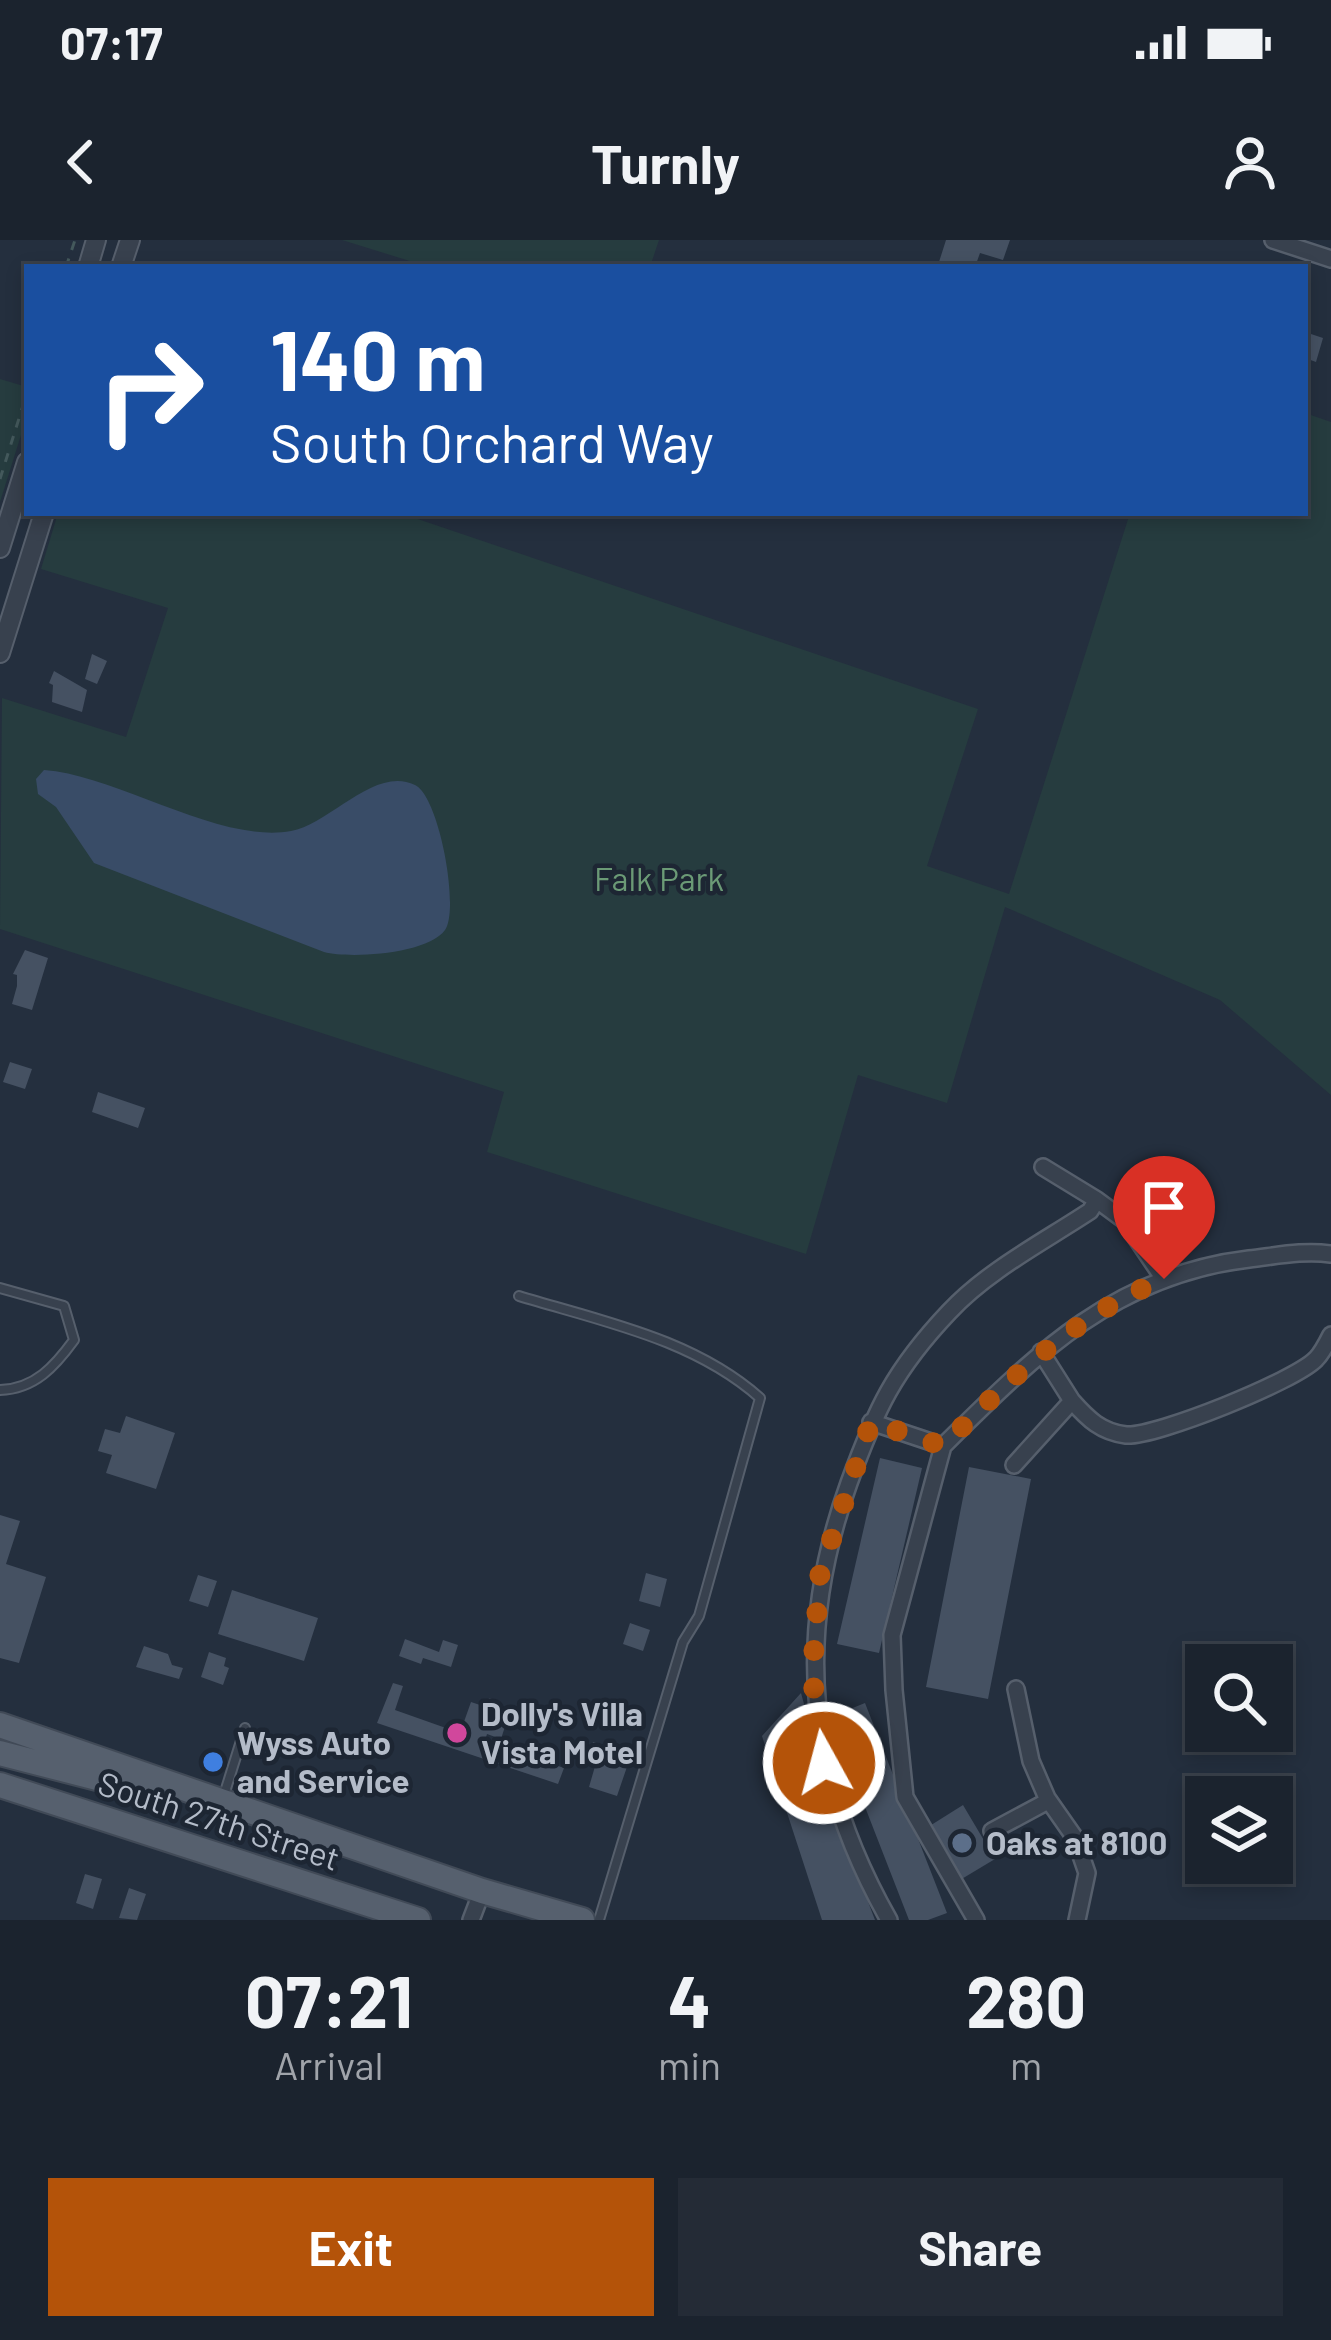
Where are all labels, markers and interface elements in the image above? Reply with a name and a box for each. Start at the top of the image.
text: 07:17 [60,15,163,69]
icon: back [48,129,114,195]
icon: person [1217,129,1283,195]
text: Turnly [591,130,740,195]
text: 140 m [270,307,485,408]
icon: right [72,312,228,468]
text: South Orchard Way [270,409,714,474]
park label: Falk Park [594,858,724,898]
pin [1113,1156,1215,1279]
icon: arrive [1131,1174,1197,1240]
map controls [1185,1644,1293,1884]
button: search [1185,1644,1293,1752]
place label: Dolly's Villa Vista Motel [481,1693,643,1771]
position arrow [761,1700,887,1826]
marker: Dolly's Villa Vista Motel [444,1720,470,1746]
place label: Wyss Auto and Service [237,1722,409,1800]
marker: Wyss Auto and Service [200,1749,226,1775]
street label: South 27th Street [94,1762,345,1878]
button: layers [1185,1776,1293,1884]
place label: Oaks at 8100 [986,1822,1167,1862]
marker: Oaks at 8100 [949,1830,975,1856]
text: 07:21 [245,1956,413,2042]
text: 4 [668,1956,711,2042]
text: 280 [966,1956,1086,2042]
text: Arrival [274,2041,383,2088]
text: min [658,2041,721,2088]
text: m [1010,2041,1042,2088]
button: Exit [48,2178,654,2316]
button: Share [678,2178,1283,2316]

